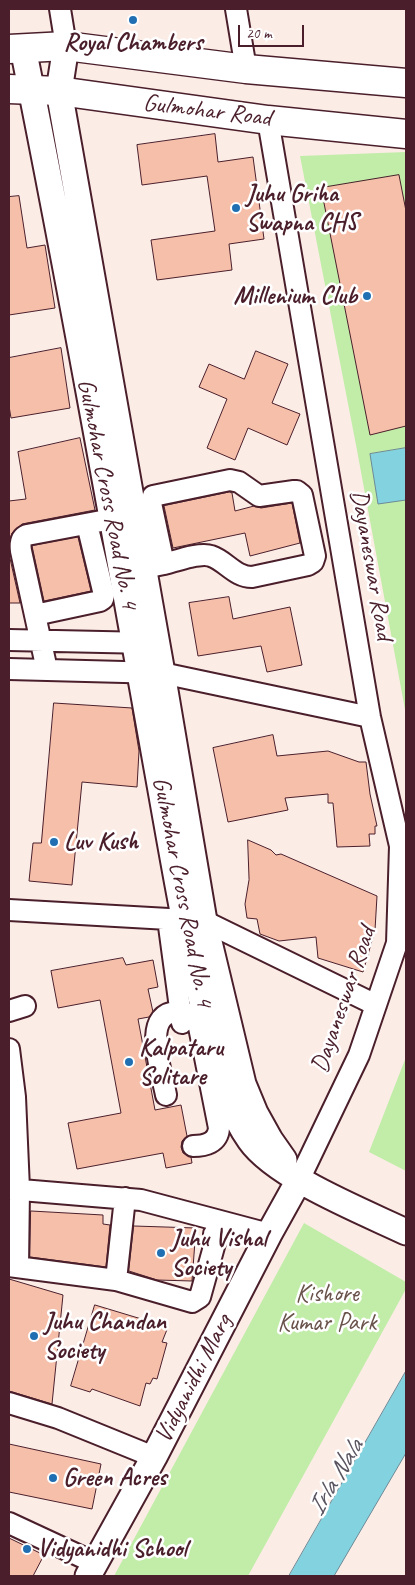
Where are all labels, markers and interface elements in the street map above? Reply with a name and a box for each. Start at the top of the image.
marker: Royal Chambers [127,14,139,26]
scale bar [240,15,306,47]
text: 20 m [246,24,272,43]
place label: Royal Chambers [64,28,202,58]
street label: Gulmohar Road [141,88,273,134]
place label: Juhu Griha Swapna CHS [246,179,358,238]
marker: Juhu Griha Swapna CHS [230,202,242,214]
place label: Millenium Club [234,281,357,311]
marker: Millenium Club [361,290,373,302]
street label: Gulmohar Cross Road No. 4 [70,377,144,611]
street label: Dayaneswar Road [343,488,399,642]
street label: Gulmohar Cross Road No. 4 [145,775,219,1009]
place label: Luv Kush [64,827,138,857]
marker: Luv Kush [48,836,60,848]
street label: Dayaneswar Road [305,923,383,1077]
place label: Kalpataru Solitare [139,1033,223,1092]
marker: Kalpataru Solitare [123,1056,135,1068]
place label: Juhu Vishal Society [171,1224,267,1283]
marker: Juhu Vishal Society [155,1247,167,1259]
park label: Kishore Kumar Park [278,1279,376,1338]
place label: Juhu Chandan Society [44,1307,166,1366]
street label: Vidyanidhi Marg [149,1310,239,1448]
marker: Juhu Chandan Society [28,1330,40,1342]
water label: Irla Nala [301,1434,371,1522]
place label: Green Acres [63,1463,167,1493]
marker: Green Acres [47,1472,59,1484]
place label: Vidyanidhi School [37,1534,187,1564]
marker: Vidyanidhi School [21,1543,33,1555]

